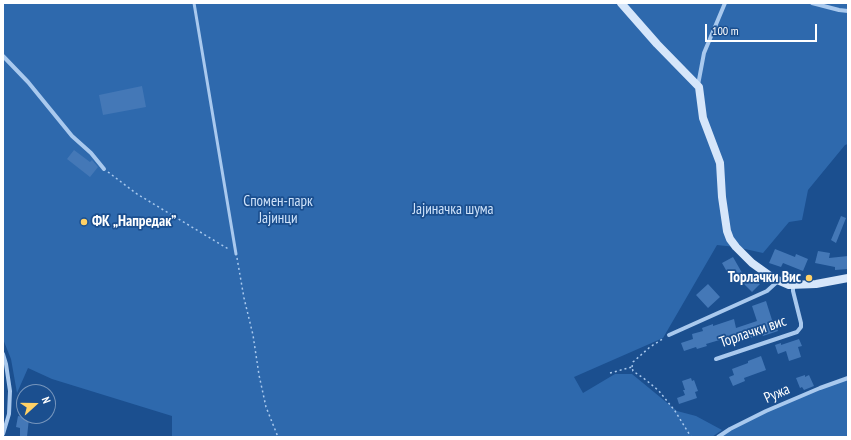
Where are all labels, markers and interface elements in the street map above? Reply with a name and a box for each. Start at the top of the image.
scale bar [707,16,819,42]
text: 100 m [712,23,739,38]
park label: Спомен-парк Јајинци [243,193,313,228]
park label: Јајиначка шума [412,201,494,219]
place label: ФК „Напредак” [92,213,176,231]
marker: ФК „Напредак” [79,217,89,227]
place label: Торлачки Вис [728,269,801,287]
marker: Торлачки Вис [804,273,814,283]
street label: Торлачки вис [717,312,789,352]
street label: Ружа [761,380,793,408]
north arrow [16,384,56,424]
text: N [39,395,54,405]

